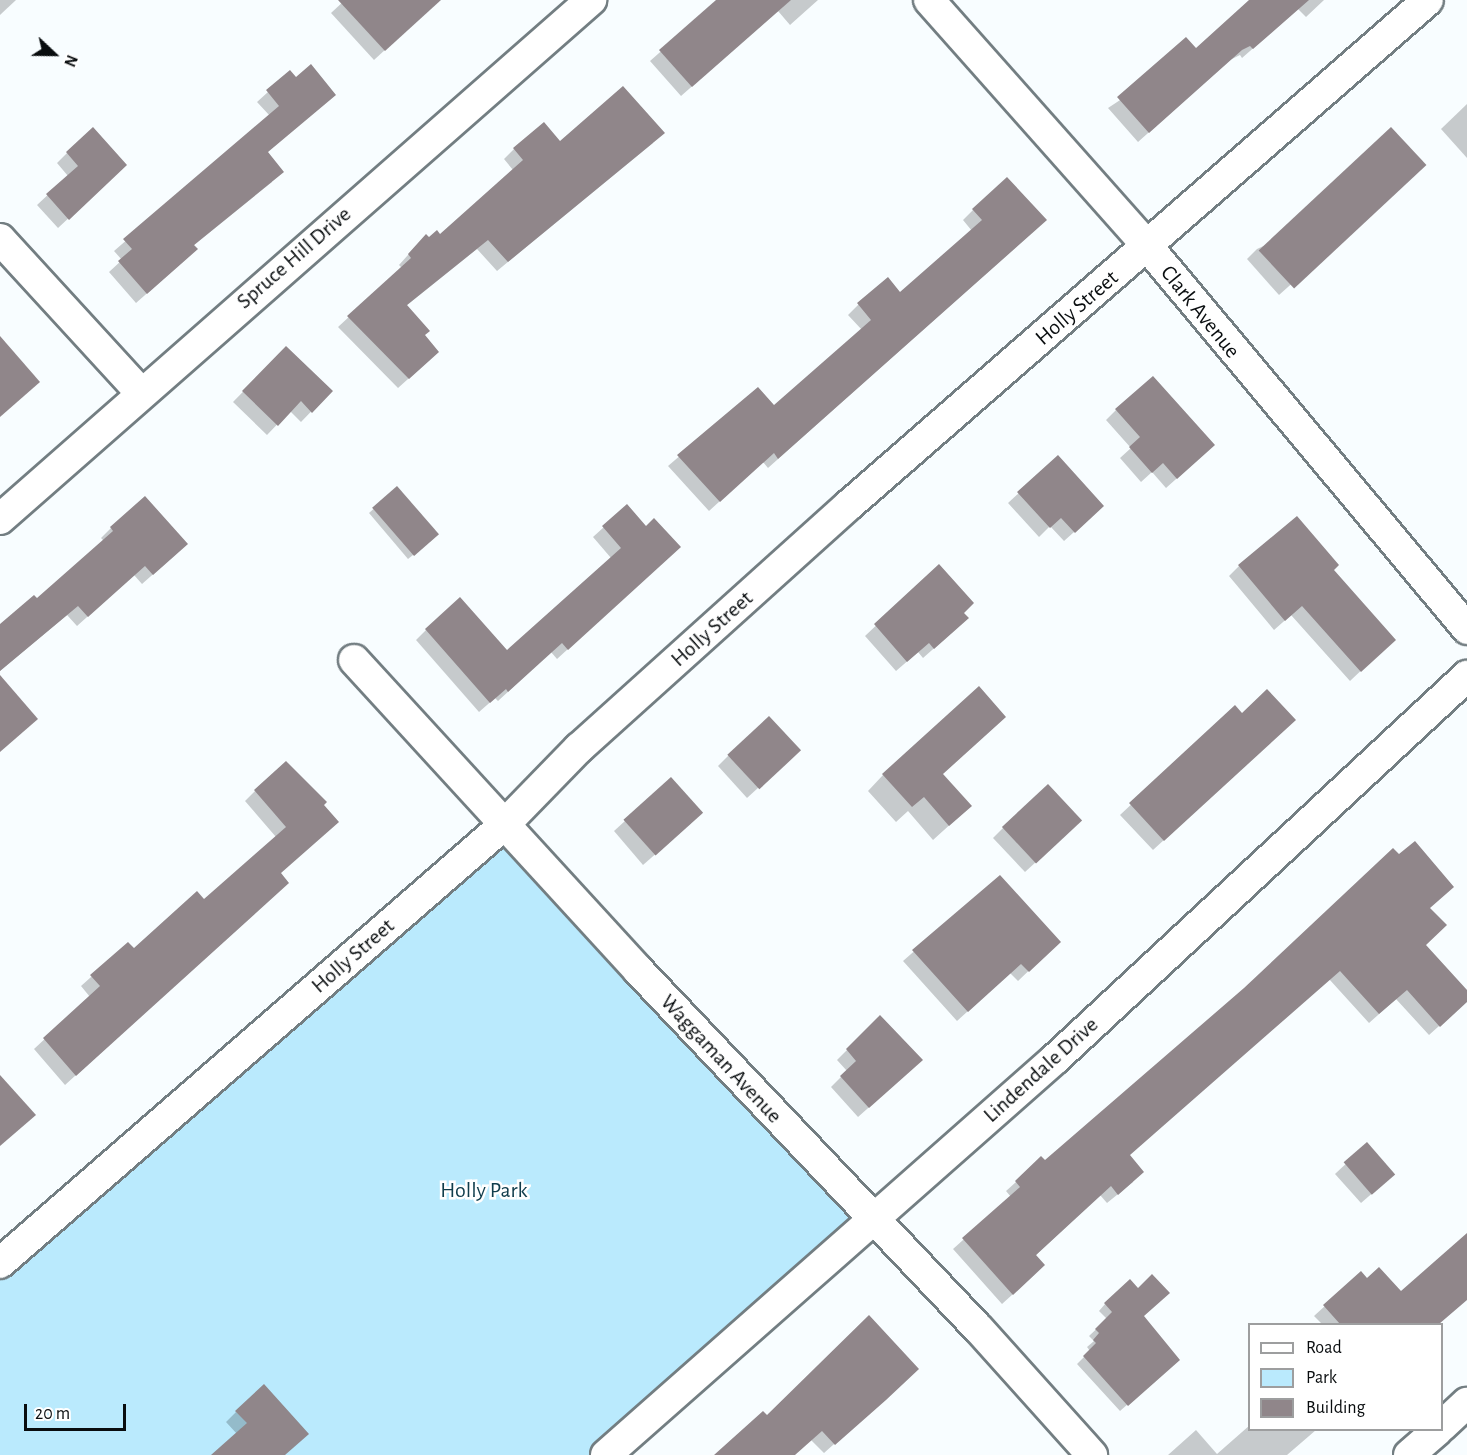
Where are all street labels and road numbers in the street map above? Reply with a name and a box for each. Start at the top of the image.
street label: Spruce Hill Drive [232,201,356,315]
street label: Clark Avenue [1155,260,1245,364]
street label: Holly Street [1030,265,1124,351]
street label: Holly Street [666,585,758,673]
street label: Holly Street [306,913,400,999]
street label: Waggaman Avenue [655,989,787,1129]
street label: Lindendale Drive [978,1012,1104,1128]

